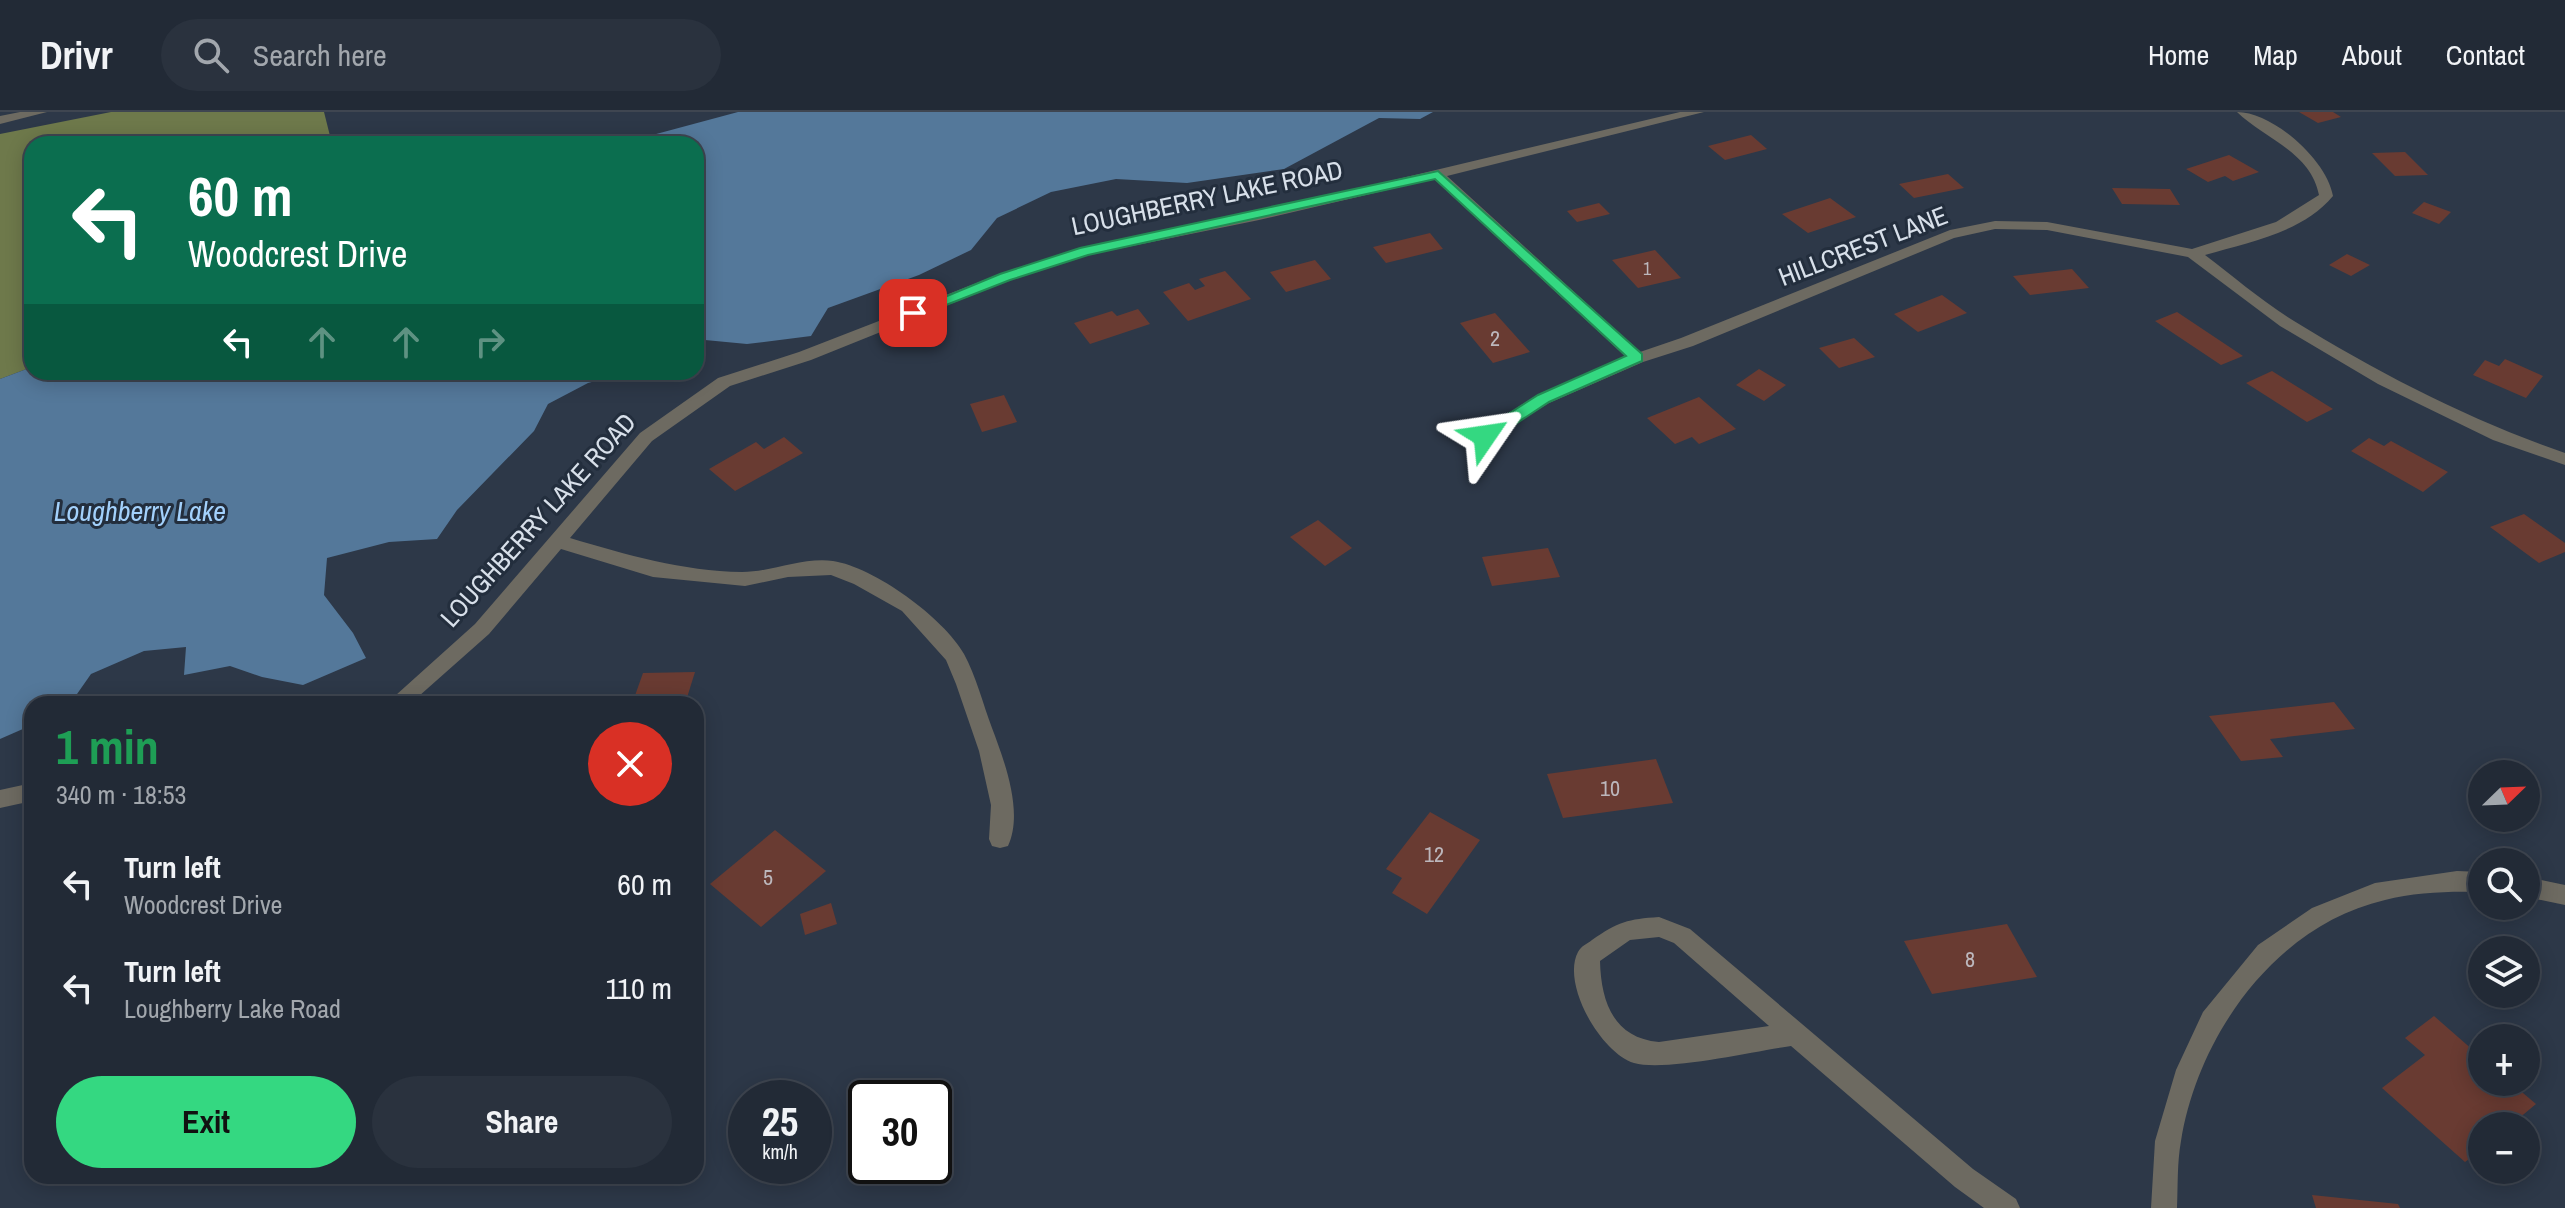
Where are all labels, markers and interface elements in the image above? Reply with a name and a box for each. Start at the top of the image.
search box [161,19,721,91]
text: Drivr [40,30,113,81]
icon: search [189,33,233,77]
text: Search here [253,35,387,75]
text: Home [2148,36,2209,74]
text: Map [2253,36,2298,74]
text: About [2342,36,2402,74]
text: Contact [2446,36,2525,74]
street label: LOUGHBERRY LAKE ROAD [1068,152,1346,243]
text: 60 m [188,158,293,233]
icon: left [56,168,160,272]
street label: HILLCREST LANE [1773,197,1952,294]
text: Woodcrest Drive [188,230,407,278]
house number: 1 [1643,256,1652,281]
pin [879,279,947,347]
icon: arrive [891,291,935,335]
icon: left [216,320,260,364]
icon: ahead [300,320,344,364]
icon: ahead [384,320,428,364]
icon: right [468,320,512,364]
house number: 2 [1490,323,1500,353]
position arrow [1443,394,1527,478]
street label: LOUGHBERRY LAKE ROAD [432,405,643,634]
water label: Loughberry Lake [54,492,226,530]
text: 1 min [56,714,159,779]
button: close [588,722,672,806]
north arrow [2468,760,2540,832]
map controls [2468,760,2540,1184]
house number: 10 [1600,773,1620,803]
text: 340 m · 18:53 [56,777,186,812]
house number: 12 [1424,839,1444,869]
text: Turn left [124,847,221,887]
button: search [2468,848,2540,920]
icon: left [56,862,100,906]
house number: 5 [763,862,773,892]
text: 60 m [617,864,672,904]
text: Woodcrest Drive [124,887,282,922]
button: layers [2468,936,2540,1008]
house number: 8 [1965,944,1975,974]
text: Turn left [124,951,221,991]
icon: left [56,966,100,1010]
text: 110 m [605,968,672,1008]
text: Loughberry Lake Road [124,991,341,1026]
button: + [2468,1024,2540,1096]
button: Exit [56,1076,356,1168]
button: Share [372,1076,672,1168]
speed limit sign: 30 [848,1080,952,1184]
text: 25 [762,1095,798,1148]
button: − [2468,1112,2540,1184]
text: km/h [762,1138,798,1165]

